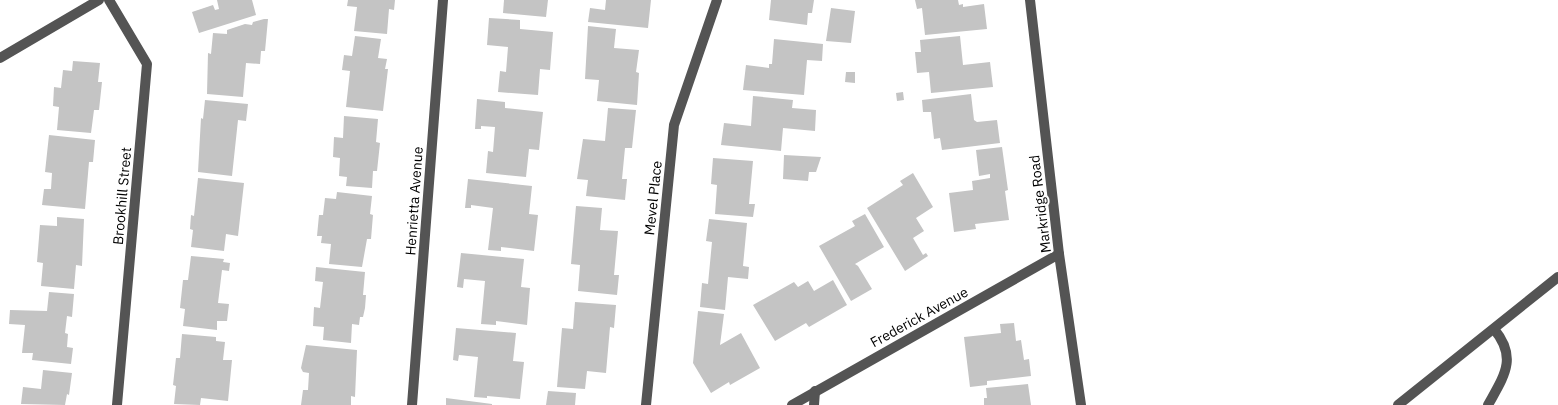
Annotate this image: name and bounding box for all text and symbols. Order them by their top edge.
street label: Brookhill Street [109,146,135,246]
street label: Henrietta Avenue [401,146,427,256]
street label: Markridge Road [1025,154,1055,254]
street label: Mevel Place [640,159,666,236]
street label: Frederick Avenue [867,283,971,351]

